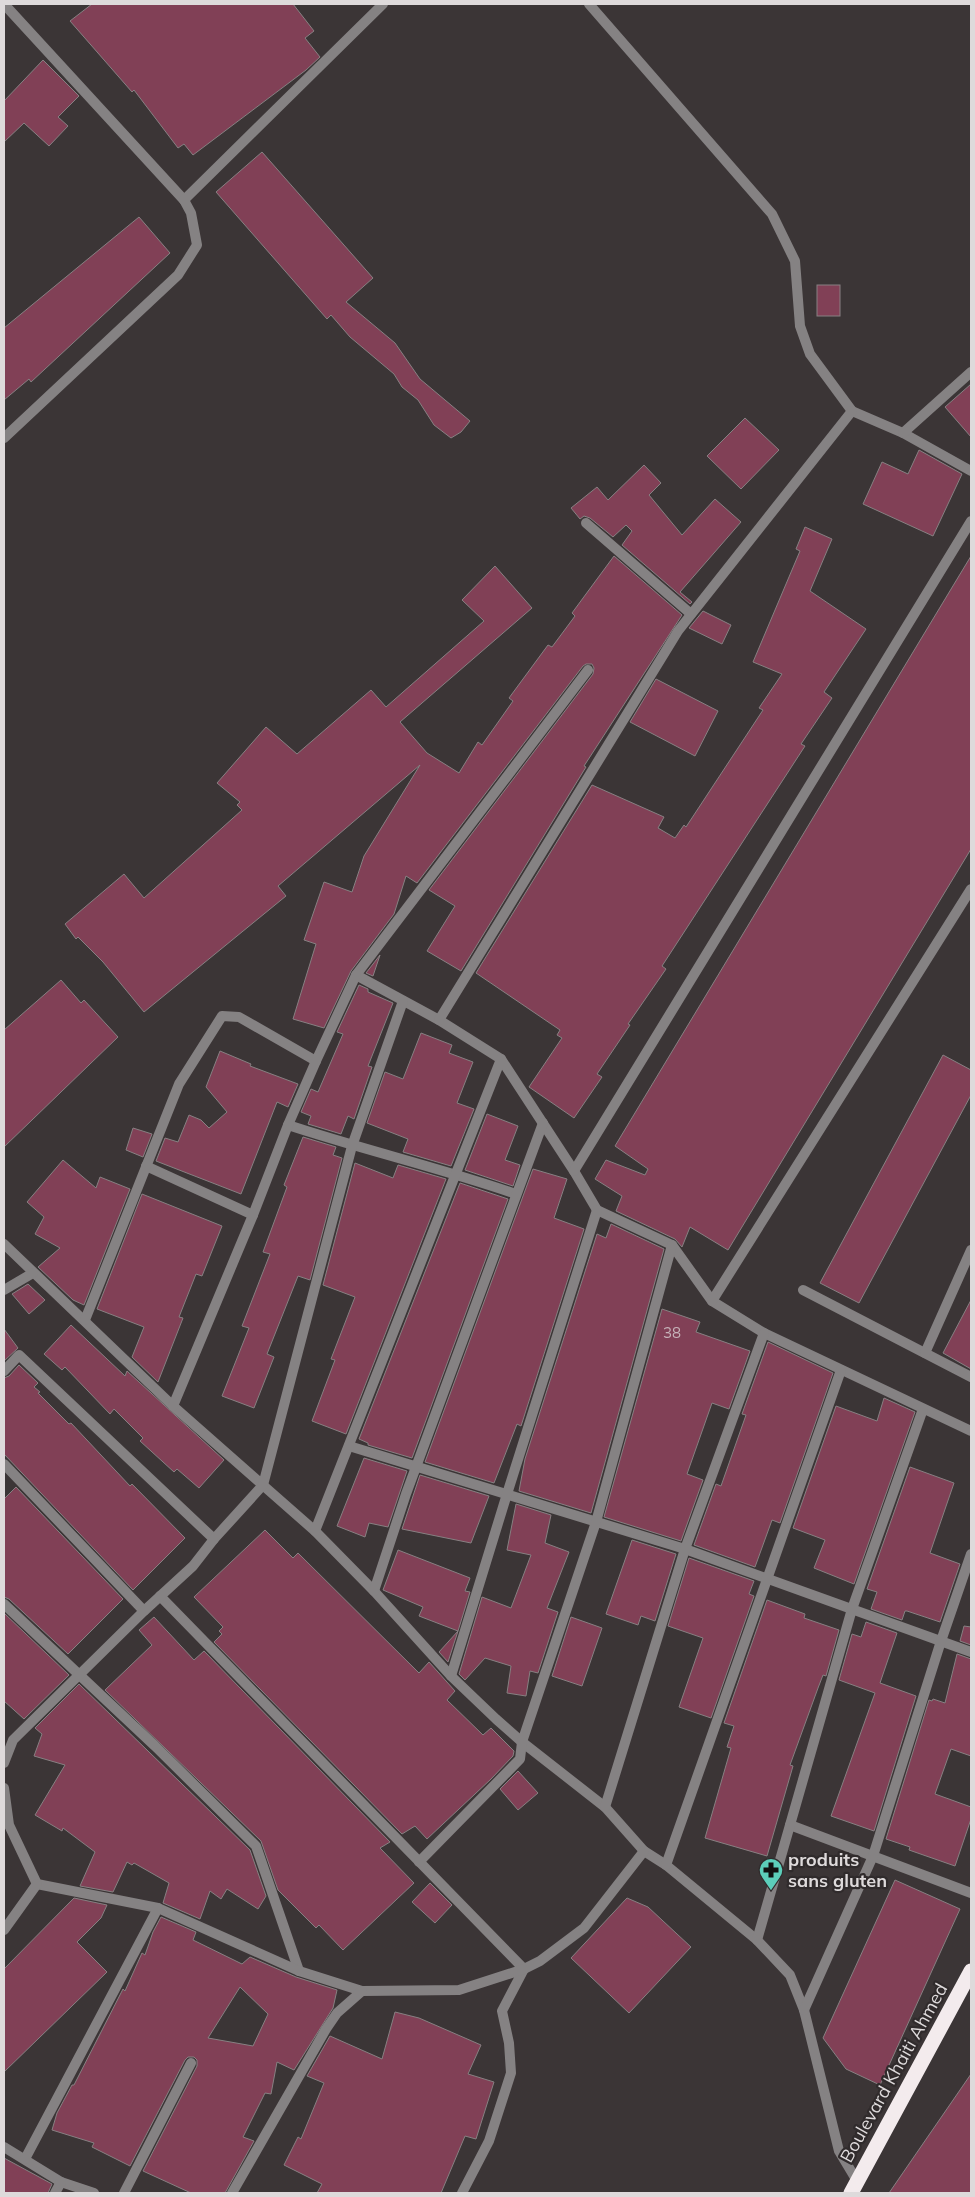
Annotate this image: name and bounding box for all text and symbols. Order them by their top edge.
house number: 38 [663,1323,681,1342]
place label: produits sans gluten [788,1848,887,1892]
pharmacy icon: produits sans gluten [758,1857,784,1891]
street label: Boulevard Khaiti Ahmed [835,1979,952,2166]

